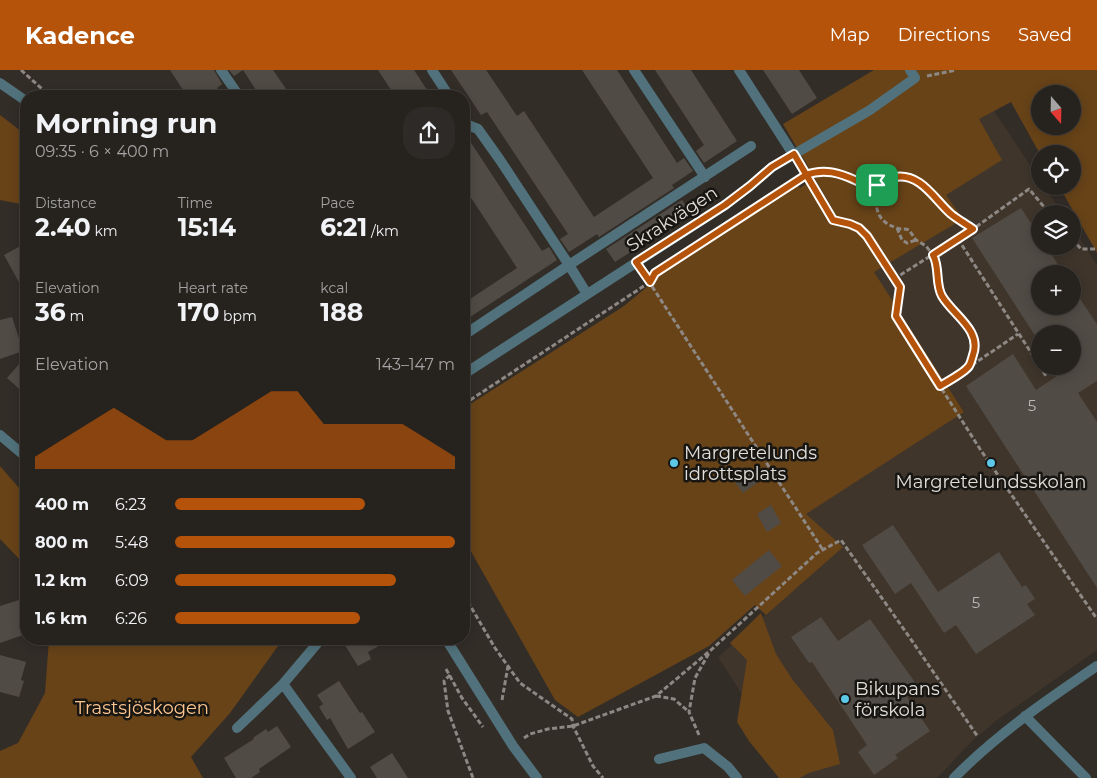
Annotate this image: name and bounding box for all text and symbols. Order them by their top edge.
text: Kadence [25,21,135,50]
text: Map [830,24,870,46]
text: Directions [898,24,990,46]
text: Saved [1018,24,1072,46]
north arrow [1031,85,1081,135]
map controls [1031,85,1081,375]
text: Morning run [35,106,217,140]
button: share [403,107,455,159]
text: 09:35 · 6 × 400 m [35,142,169,161]
button: locate [1031,145,1081,195]
pin [856,164,898,206]
icon: arrive [863,171,891,199]
street label: Skrakvägen [622,181,722,257]
text: Distance [35,194,97,212]
text: Time [178,194,213,212]
text: Pace [320,194,355,212]
button: layers [1031,205,1081,255]
text: 2.40 [35,212,91,242]
text: 15:14 [178,212,236,242]
text: 6:21 [320,212,367,242]
text: km [91,222,118,240]
text: /km [367,222,399,240]
button: + [1031,265,1081,315]
text: Elevation [35,279,100,297]
text: Heart rate [178,279,248,297]
text: kcal [320,279,348,297]
text: 36 [35,297,66,327]
text: 170 [178,297,219,327]
text: 188 [320,297,363,327]
text: m [66,307,84,325]
text: bpm [219,307,257,325]
button: − [1031,325,1081,375]
text: Elevation [35,355,109,374]
text: 143–147 m [376,355,455,374]
house number: 5 [1028,396,1036,415]
place label: Margretelunds idrottsplats [684,442,817,485]
marker: Margretelunds idrottsplats [668,457,680,469]
marker: Margretelundsskolan [985,457,997,469]
place label: Margretelundsskolan [895,471,1087,493]
text: 400 m [35,495,89,514]
text: 6:23 [115,495,146,514]
text: 800 m [35,533,89,552]
text: 5:48 [115,533,148,552]
text: 1.2 km [35,571,87,590]
text: 6:09 [115,571,148,590]
house number: 5 [972,593,980,612]
text: 1.6 km [35,609,87,628]
text: 6:26 [115,609,147,628]
place label: Bikupans förskola [855,678,940,721]
marker: Bikupans förskola [839,693,851,705]
park label: Trastsjöskogen [75,697,209,719]

